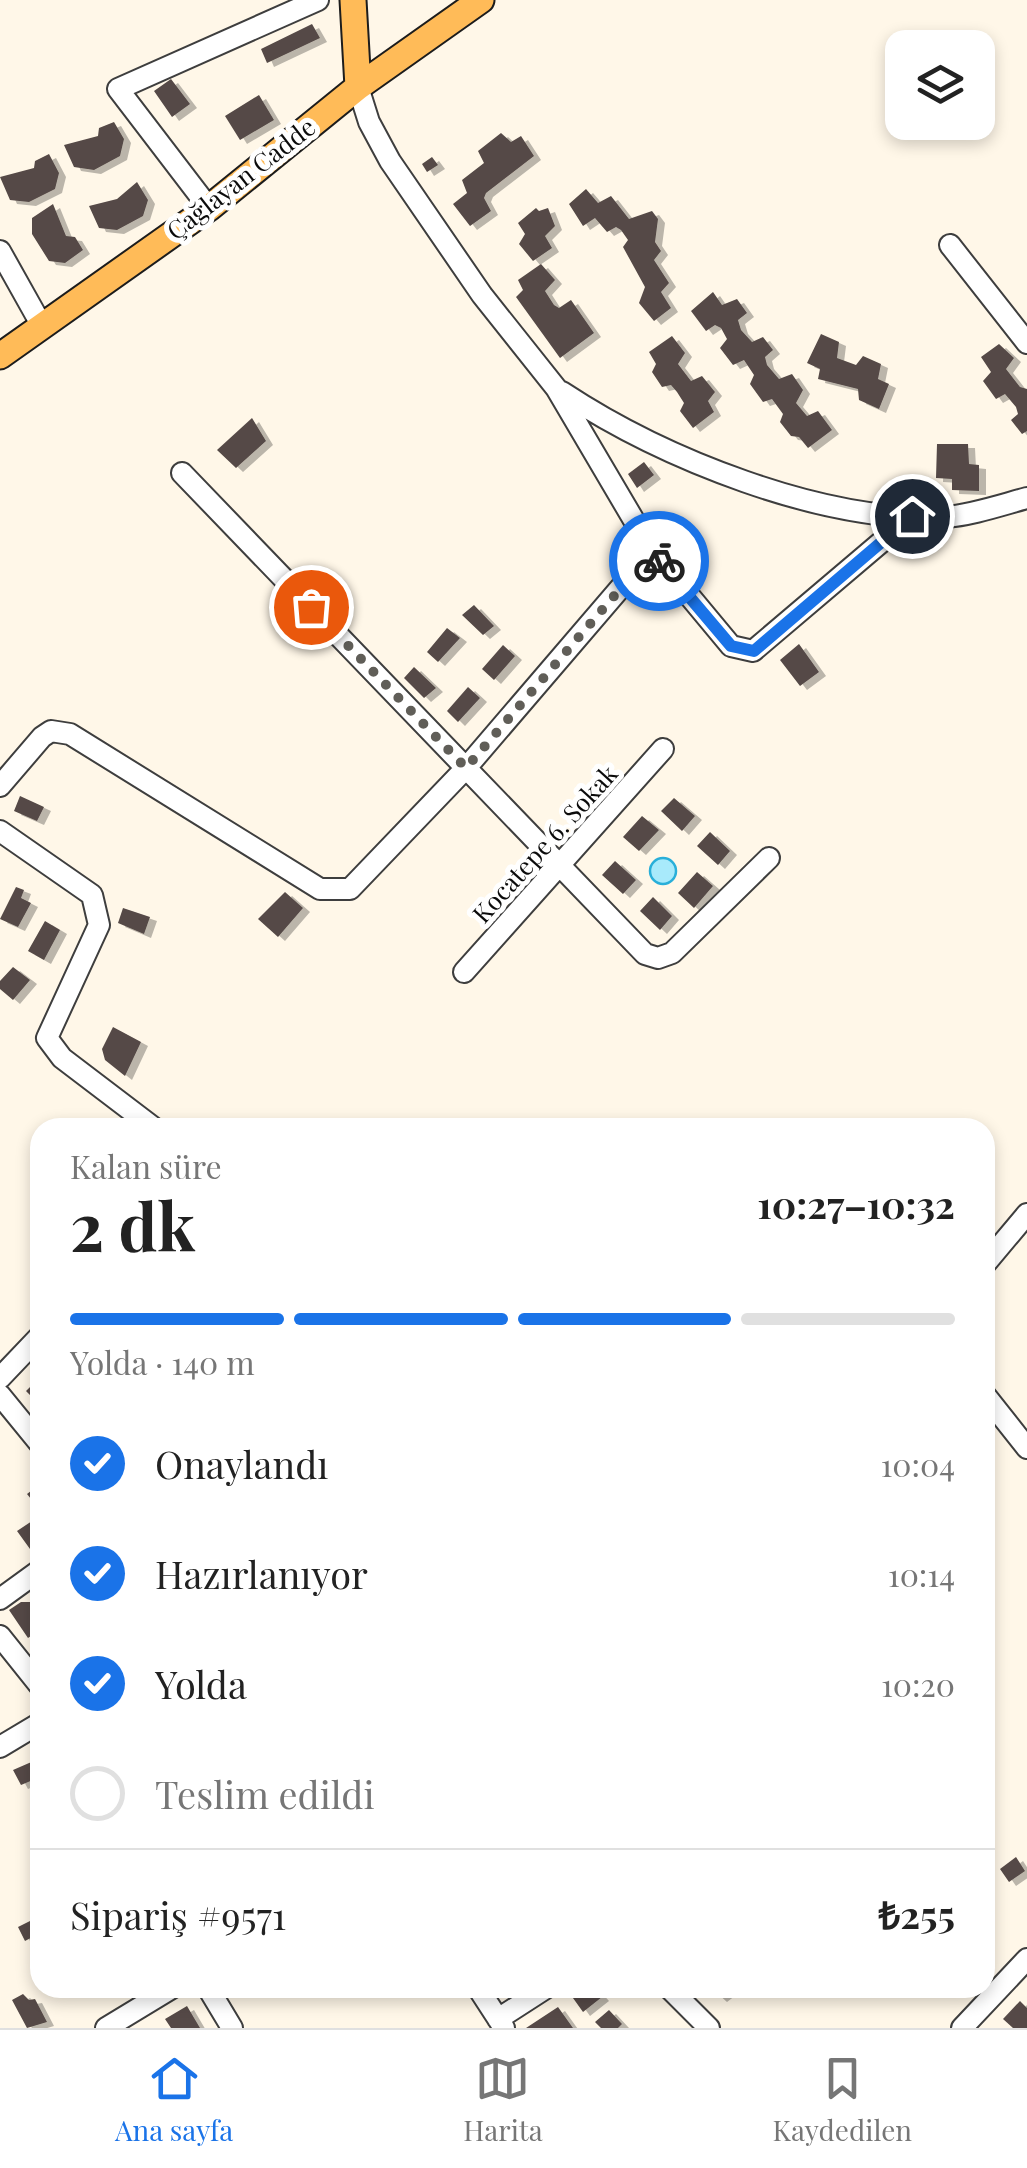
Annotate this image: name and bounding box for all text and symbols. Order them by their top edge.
map controls [885,30,995,140]
button: layers [885,30,995,140]
street label: Çağlayan Cadde [159,109,321,246]
pin [870,474,955,559]
icon: home [885,489,940,544]
courier [609,511,709,611]
icon: bike [632,534,687,589]
pin [269,565,354,650]
icon: bag [284,580,339,635]
street label: Kocatepe 6. Sokak [464,757,624,929]
text: Kalan süre [70,1144,222,1187]
text: 10:27–10:32 [757,1178,955,1229]
text: 2 dk [70,1181,195,1267]
text: Yolda · 140 m [70,1340,255,1383]
icon: check [70,1436,125,1491]
text: Onaylandı [155,1438,328,1489]
text: 10:04 [880,1442,955,1485]
icon: check [70,1546,125,1601]
text: Hazırlanıyor [155,1548,368,1599]
text: 10:14 [888,1552,955,1595]
icon: check [70,1656,125,1711]
text: Yolda [155,1658,247,1709]
text: 10:20 [881,1662,955,1705]
text: Teslim edildi [155,1768,375,1819]
text: ₺255 [879,1888,955,1939]
text: Sipariş #9571 [70,1889,286,1940]
tab: Ana sayfa [115,2051,233,2148]
tab: Harita [463,2051,543,2148]
tab: Kaydedilen [773,2051,912,2148]

